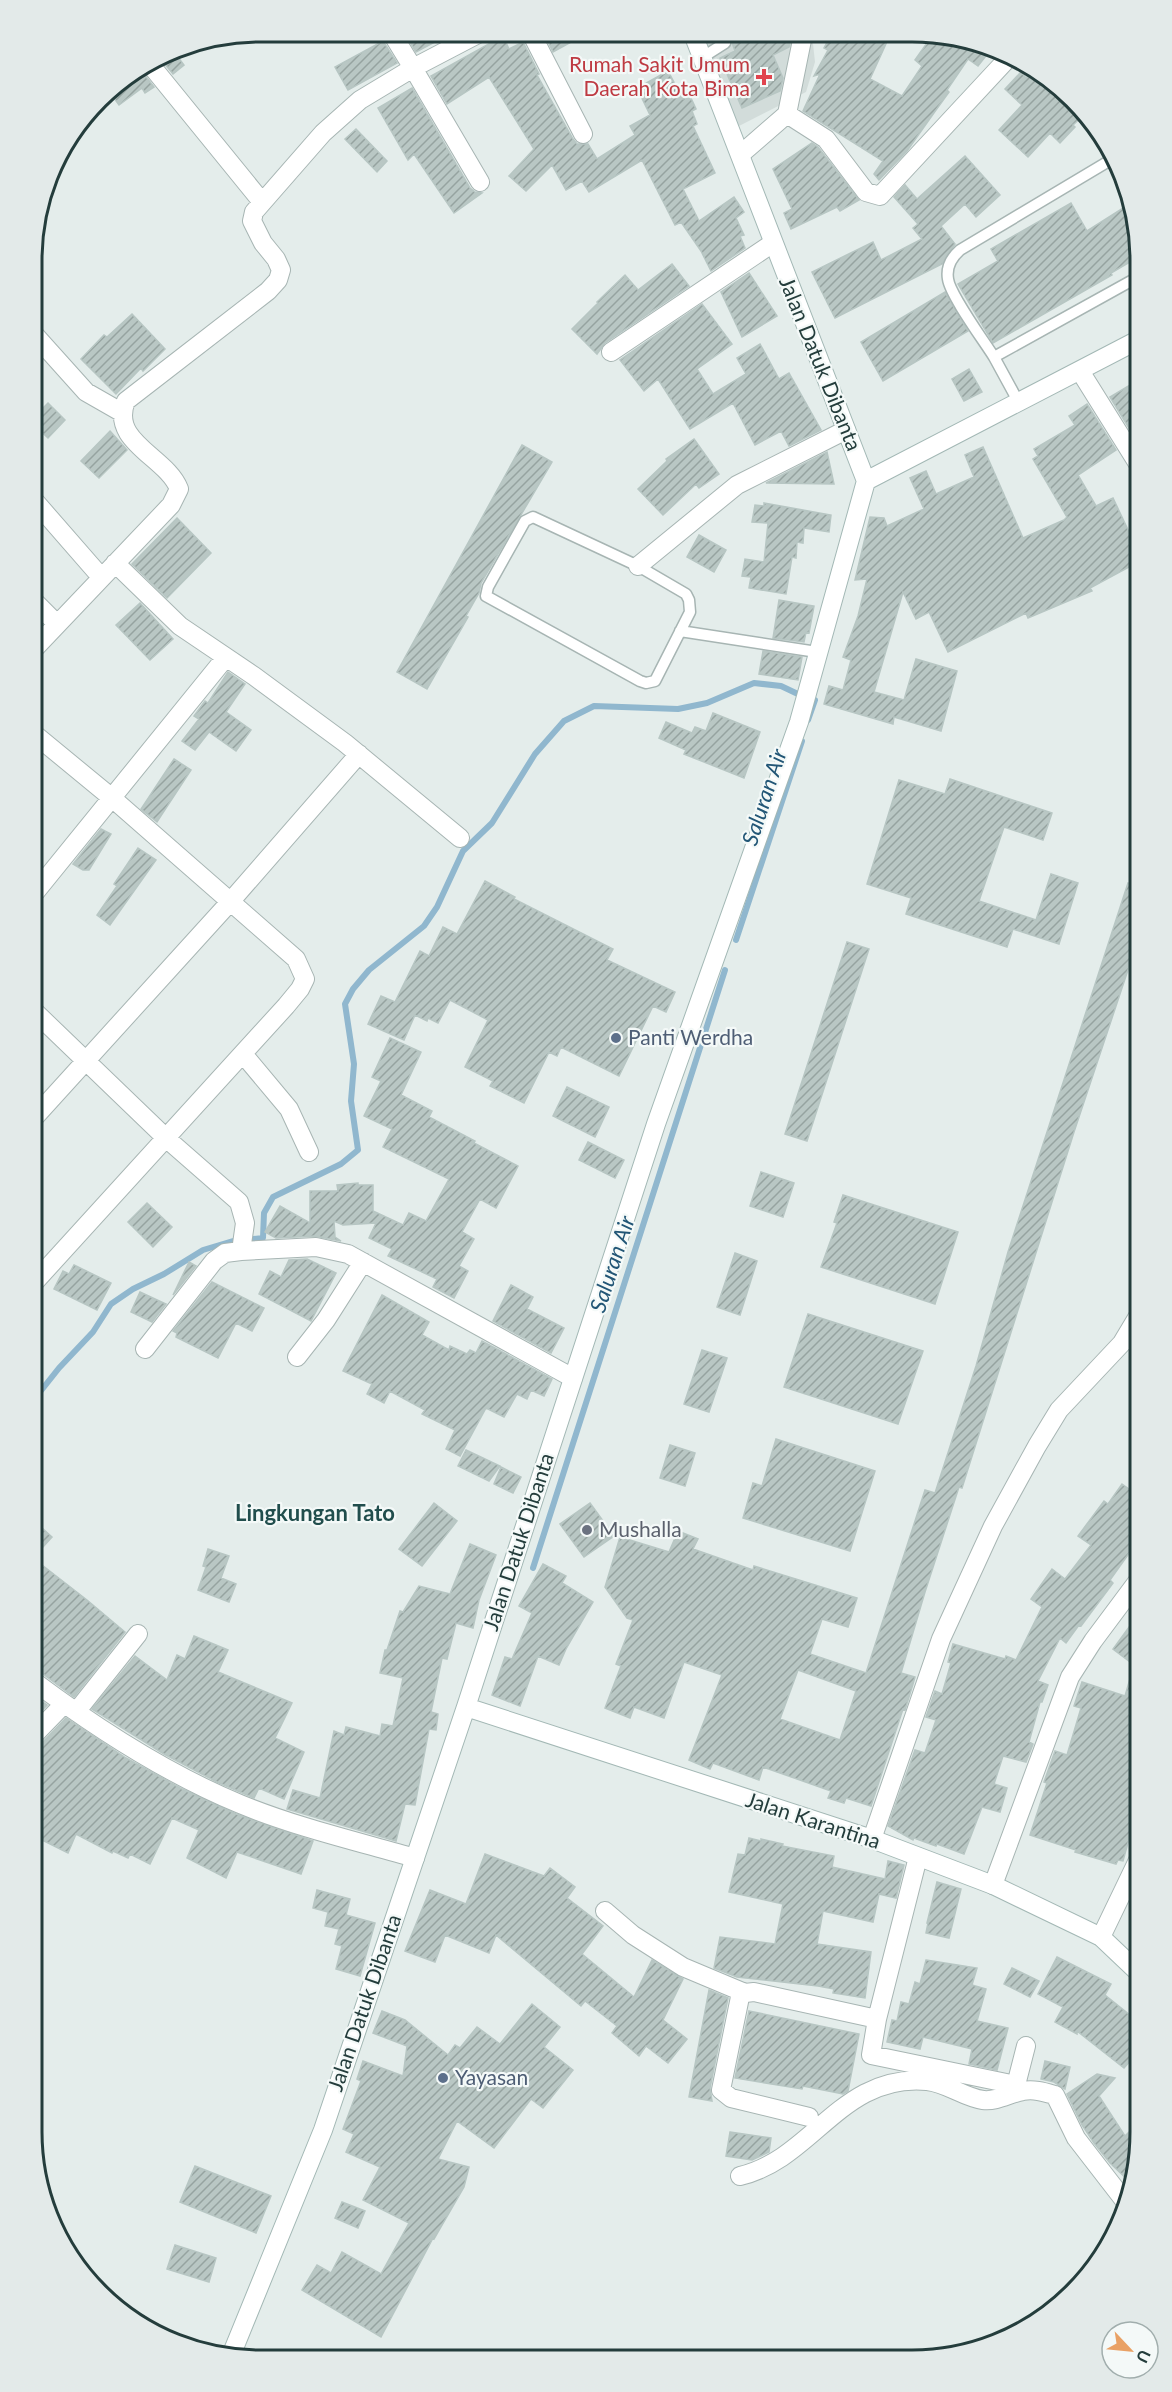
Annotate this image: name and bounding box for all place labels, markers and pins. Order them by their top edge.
place label: Rumah Sakit Umum Daerah Kota Bima [569,51,750,100]
marker: Rumah Sakit Umum Daerah Kota Bima [755,68,773,86]
place label: Panti Werdha [628,1024,753,1049]
marker: Panti Werdha [609,1031,623,1045]
place label: Mushalla [599,1516,682,1541]
marker: Mushalla [580,1523,594,1537]
place label: Yayasan [455,2064,528,2089]
marker: Yayasan [436,2071,450,2085]

